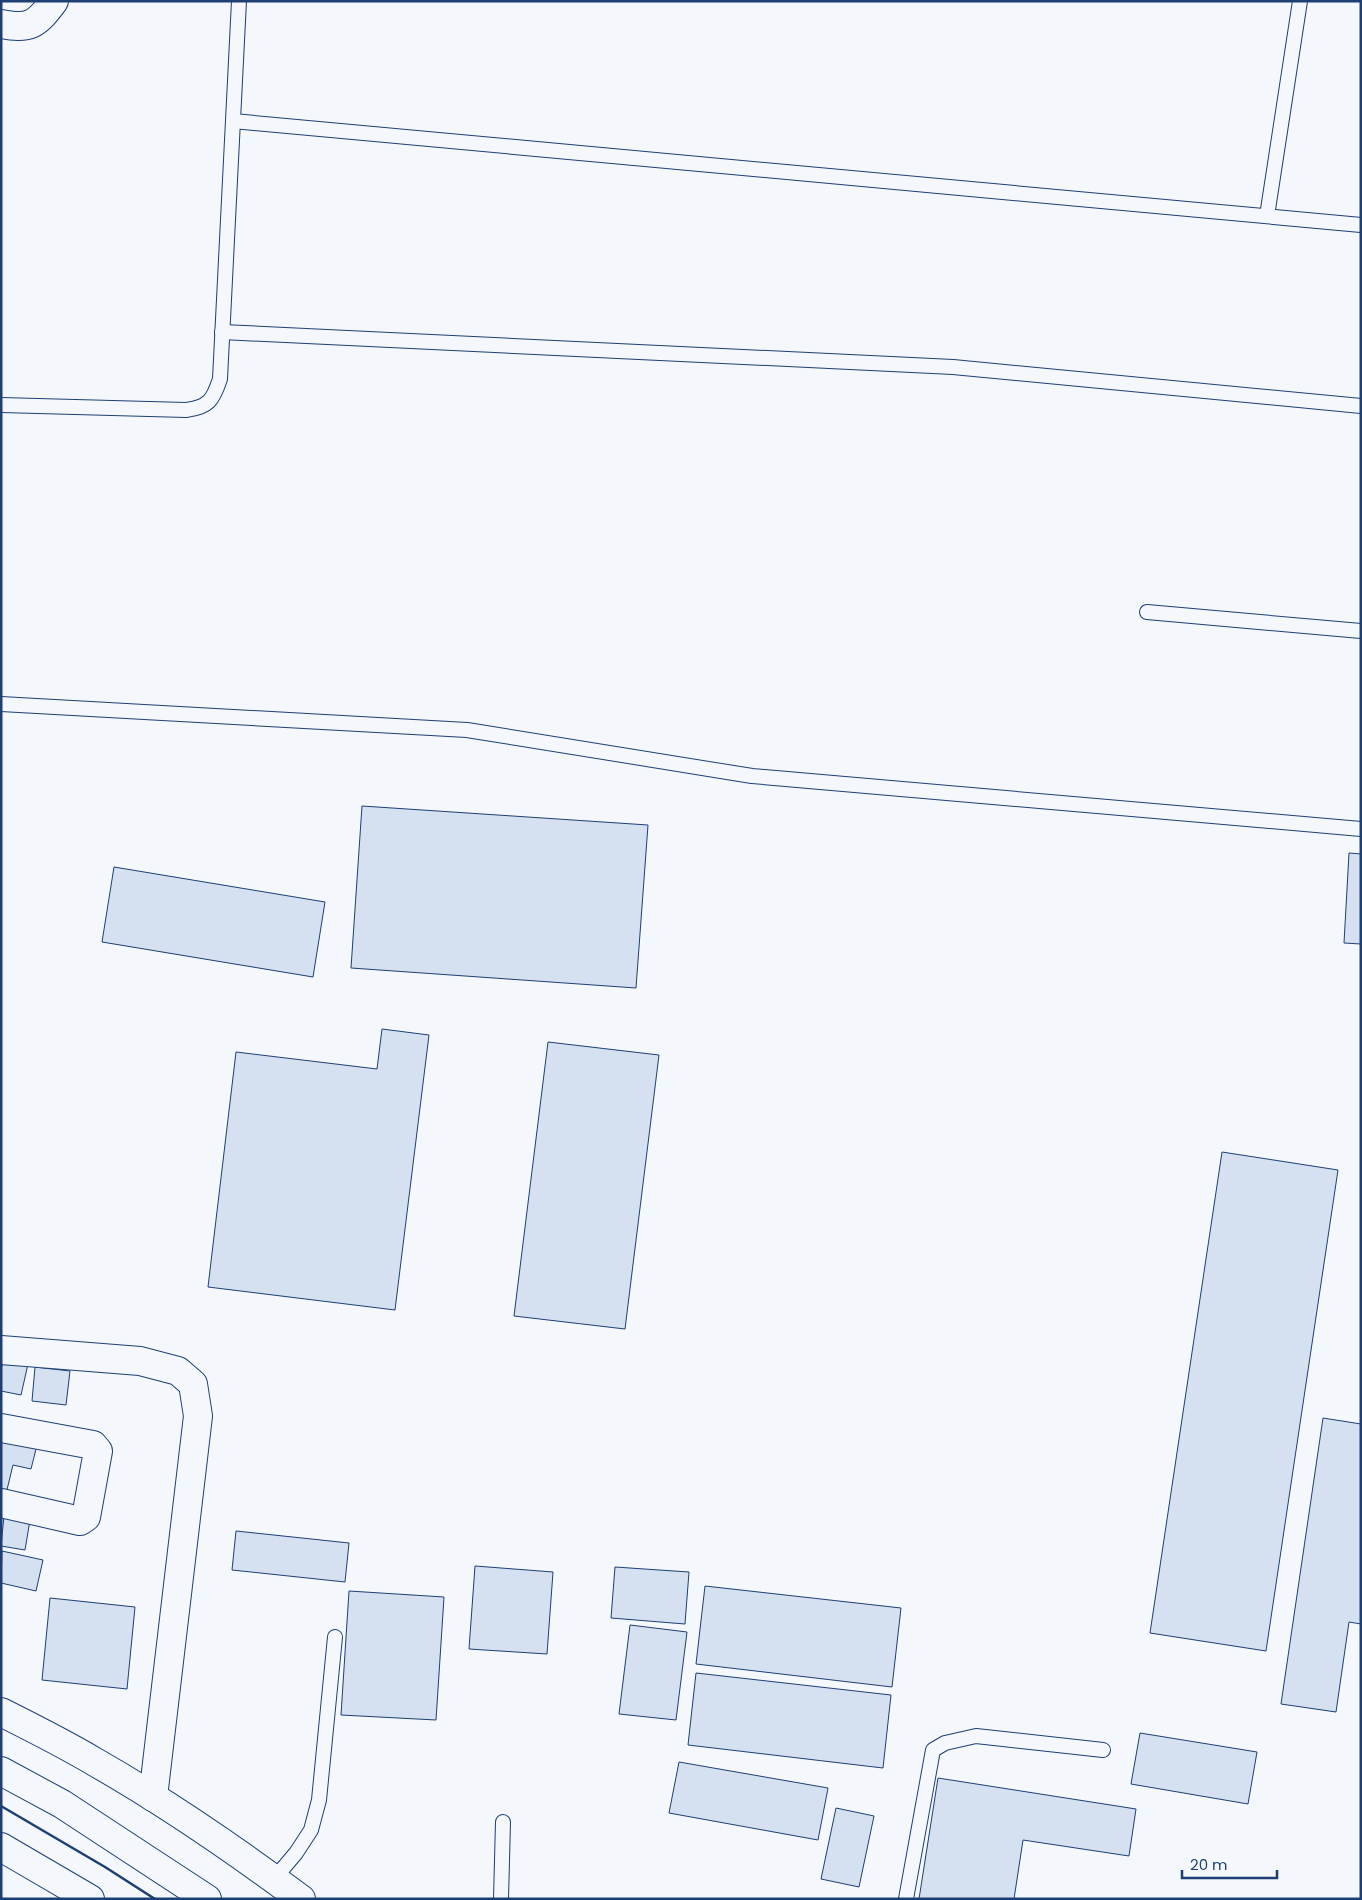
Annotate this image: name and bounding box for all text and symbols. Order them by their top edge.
scale bar [1182,1848,1277,1880]
text: 20 m [1190,1854,1228,1875]

